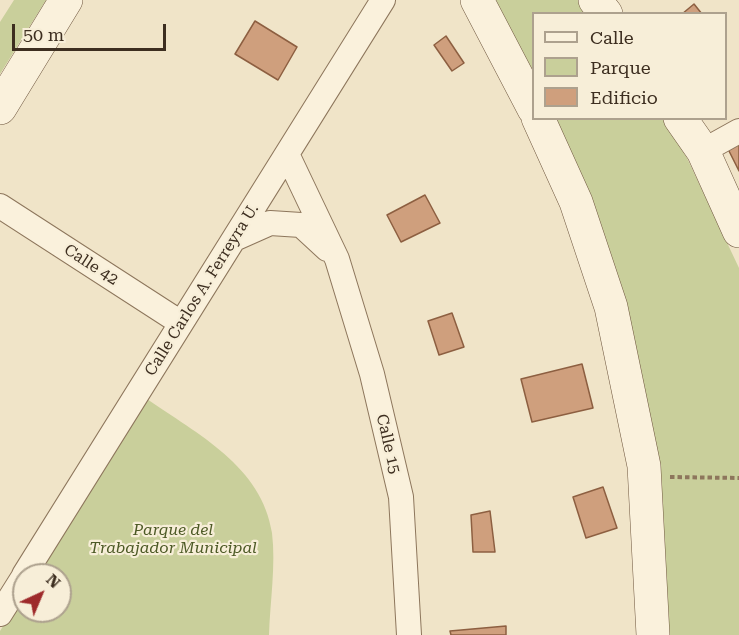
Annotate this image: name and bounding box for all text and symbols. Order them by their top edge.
scale bar [15,12,170,50]
legend [532,12,727,120]
text: 50 m [23,24,64,45]
text: Calle [590,27,634,48]
text: Parque [590,57,651,78]
text: Edificio [590,87,658,108]
street label: Calle Carlos A. Ferreyra U. [141,200,263,380]
street label: Calle 42 [60,240,122,290]
street label: Calle 15 [372,412,404,476]
park label: Parque del Trabajador Municipal [89,520,257,558]
north arrow [12,563,72,623]
text: N [42,570,64,592]

